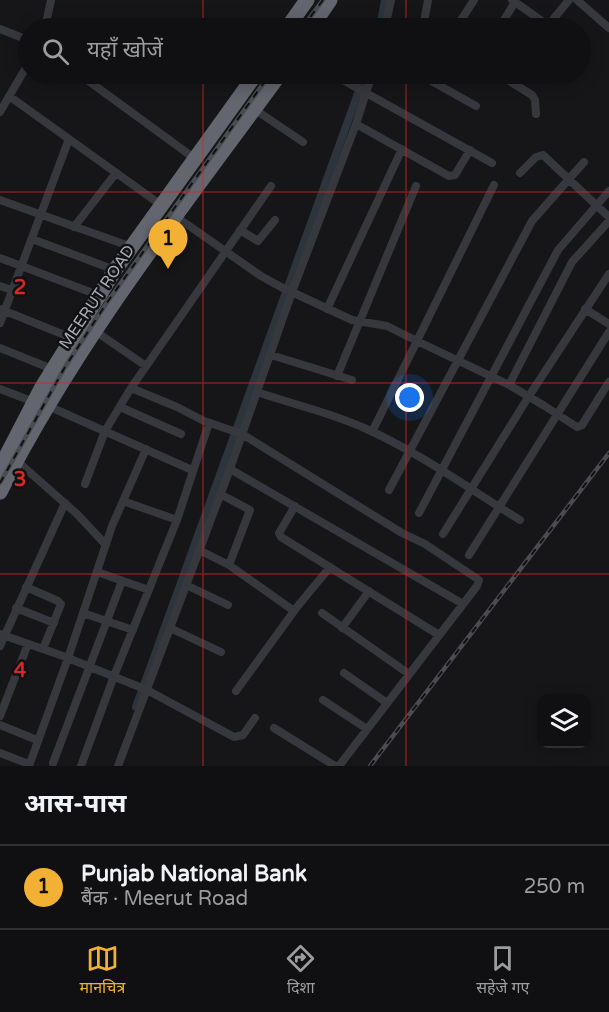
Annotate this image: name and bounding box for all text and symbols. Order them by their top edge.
search box [18,18,591,84]
icon: search [39,35,72,68]
text: यहाँ खोजें [87,37,163,63]
pin: 1 [148,220,188,269]
street label: MEERUT ROAD [55,241,139,353]
text: 2 [14,276,26,300]
your location [395,383,424,412]
text: 3 [14,468,26,492]
text: 4 [14,659,27,683]
map controls [537,694,591,748]
button: layers [537,694,591,748]
text: आस-पास [24,788,126,819]
text: Punjab National Bank [81,861,307,887]
text: 1 [37,875,50,899]
text: 250 m [524,875,585,899]
text: बैंक · Meerut Road [81,887,248,911]
tab: मानचित्र [80,942,125,1000]
tab: दिशा [284,942,317,1000]
tab: सहेजे गए [476,942,529,1000]

